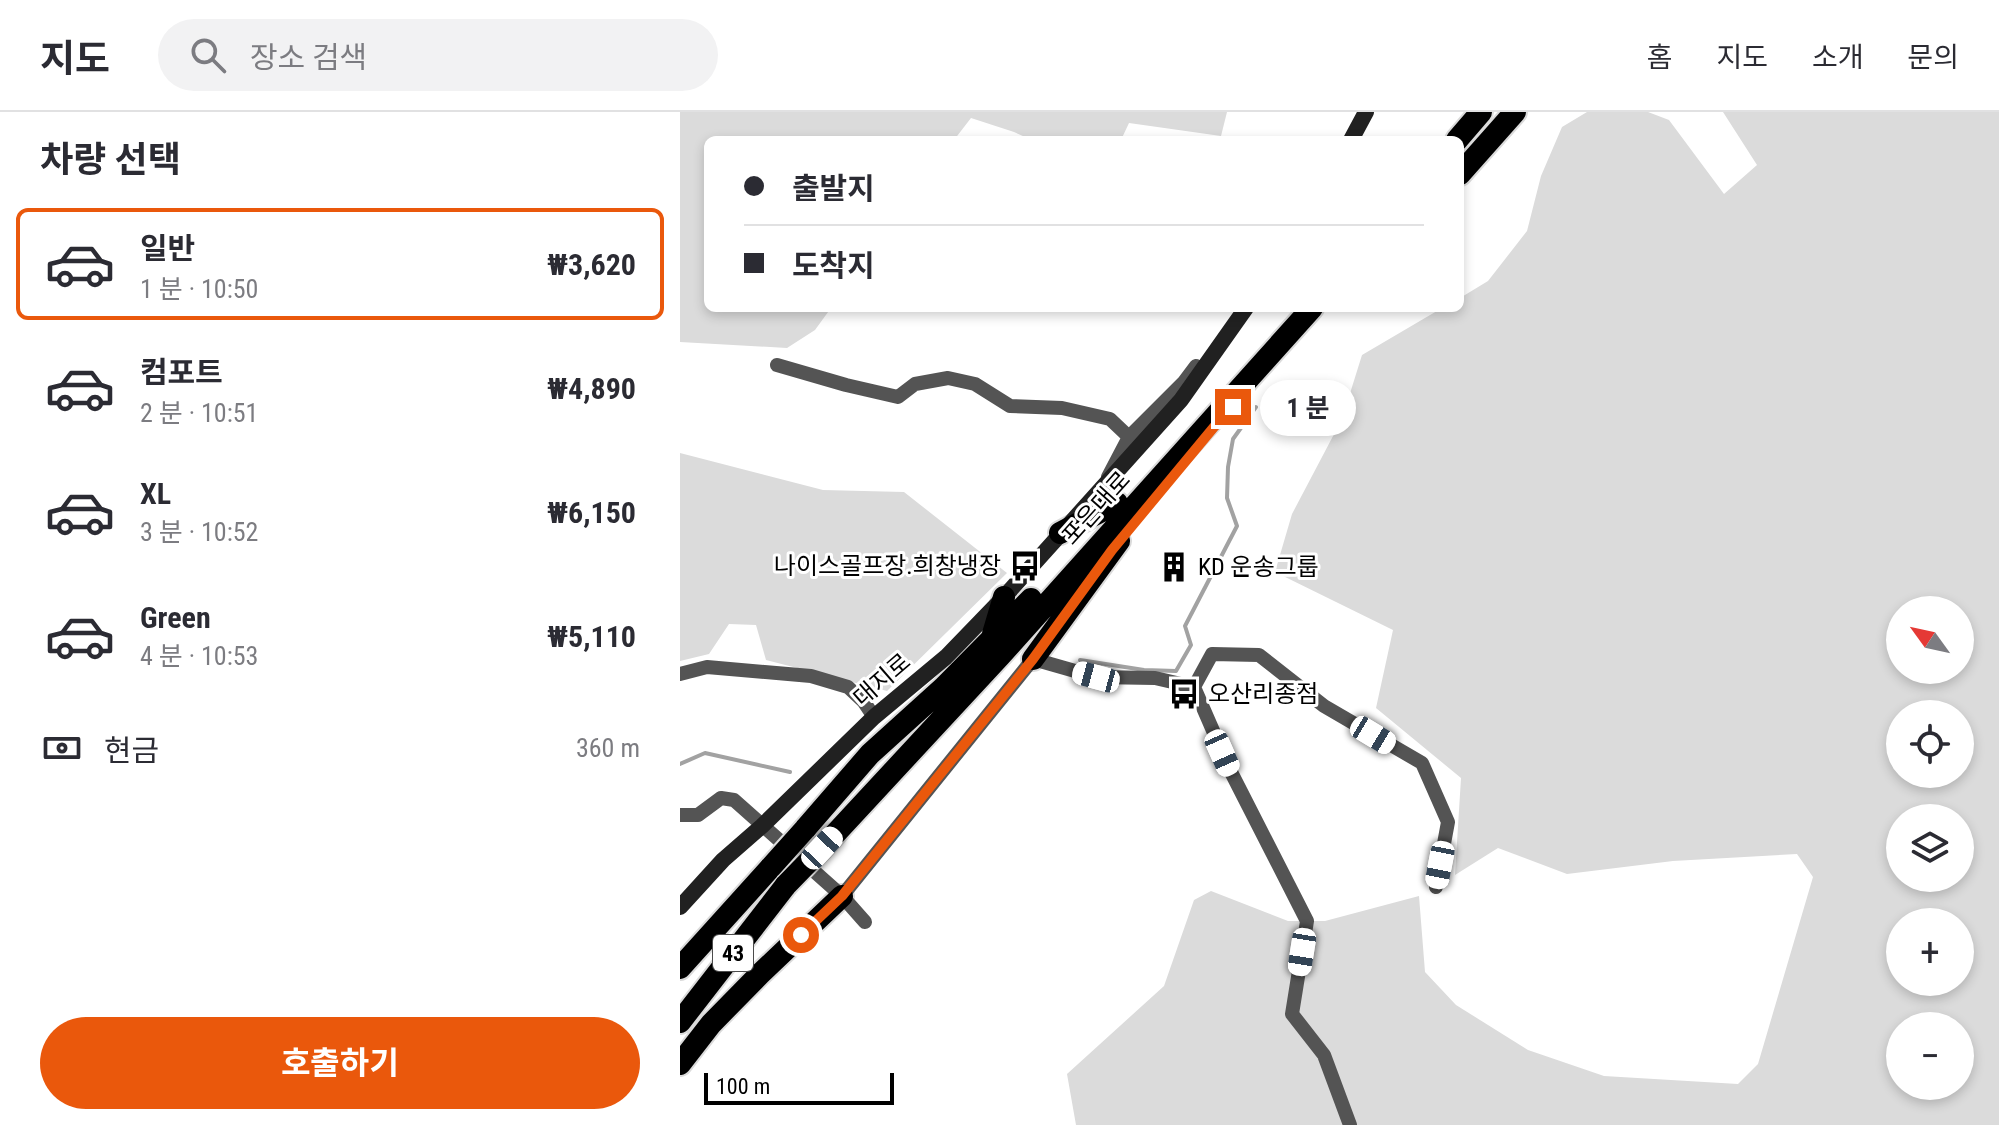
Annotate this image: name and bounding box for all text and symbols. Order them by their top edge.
search box [158,19,718,91]
icon: search [186,33,230,77]
text: 지도 [40,37,110,81]
text: 장소 검색 [250,40,367,75]
text: 홈 [1647,41,1672,74]
text: 지도 [1716,41,1768,74]
text: 소개 [1812,41,1863,74]
text: 문의 [1907,41,1959,74]
text: 차량 선택 [40,139,181,181]
text: 출발지 [792,171,875,206]
icon: car [44,228,116,300]
text: 일반 [140,231,195,266]
text: ₩3,620 [547,247,636,282]
text: 도착지 [792,248,875,283]
text: 1 분 · 10:50 [140,274,258,304]
icon: car [44,352,116,424]
text: 컴포트 [140,355,223,390]
text: ₩4,890 [547,371,636,406]
callout: 1 분 [1261,379,1357,435]
route end [1215,389,1251,425]
text: 1 분 [1286,393,1330,423]
text: 2 분 · 10:51 [140,398,258,428]
street label: 포은대로 [1056,466,1136,550]
icon: car [44,476,116,548]
text: XL [140,476,171,511]
text: ₩6,150 [547,495,636,530]
text: 3 분 · 10:52 [140,517,258,547]
bus stop icon: 나이스골프장.희창냉장 [1008,549,1042,583]
building icon: KD 운송그룹 [1157,550,1191,584]
place label: 나이스골프장.희창냉장 [774,552,1001,580]
place label: KD 운송그룹 [1198,553,1319,581]
north arrow [1886,596,1974,684]
map controls [1886,596,1974,1100]
icon: car [44,600,116,672]
text: Green [140,600,211,635]
text: ₩5,110 [547,619,636,654]
text: 4 분 · 10:53 [140,641,258,671]
street label: 대지로 [848,648,916,712]
car [1070,659,1122,695]
bus stop icon: 오산리종점 [1167,677,1201,711]
place label: 오산리종점 [1208,680,1318,708]
button: locate [1886,700,1974,788]
car [1346,712,1400,758]
icon: cash [40,726,84,770]
car [1201,726,1243,780]
text: 현금 [104,733,159,768]
text: 360 m [576,733,640,763]
button: layers [1886,804,1974,892]
car [797,822,847,874]
car [1424,839,1456,891]
button: + [1886,908,1974,996]
route start [783,917,819,953]
car [1286,926,1318,978]
road number: 43 [713,935,753,971]
button: − [1886,1012,1974,1100]
button: 호출하기 [40,1017,640,1109]
scale bar [704,1069,894,1105]
text: 100 m [716,1074,770,1099]

